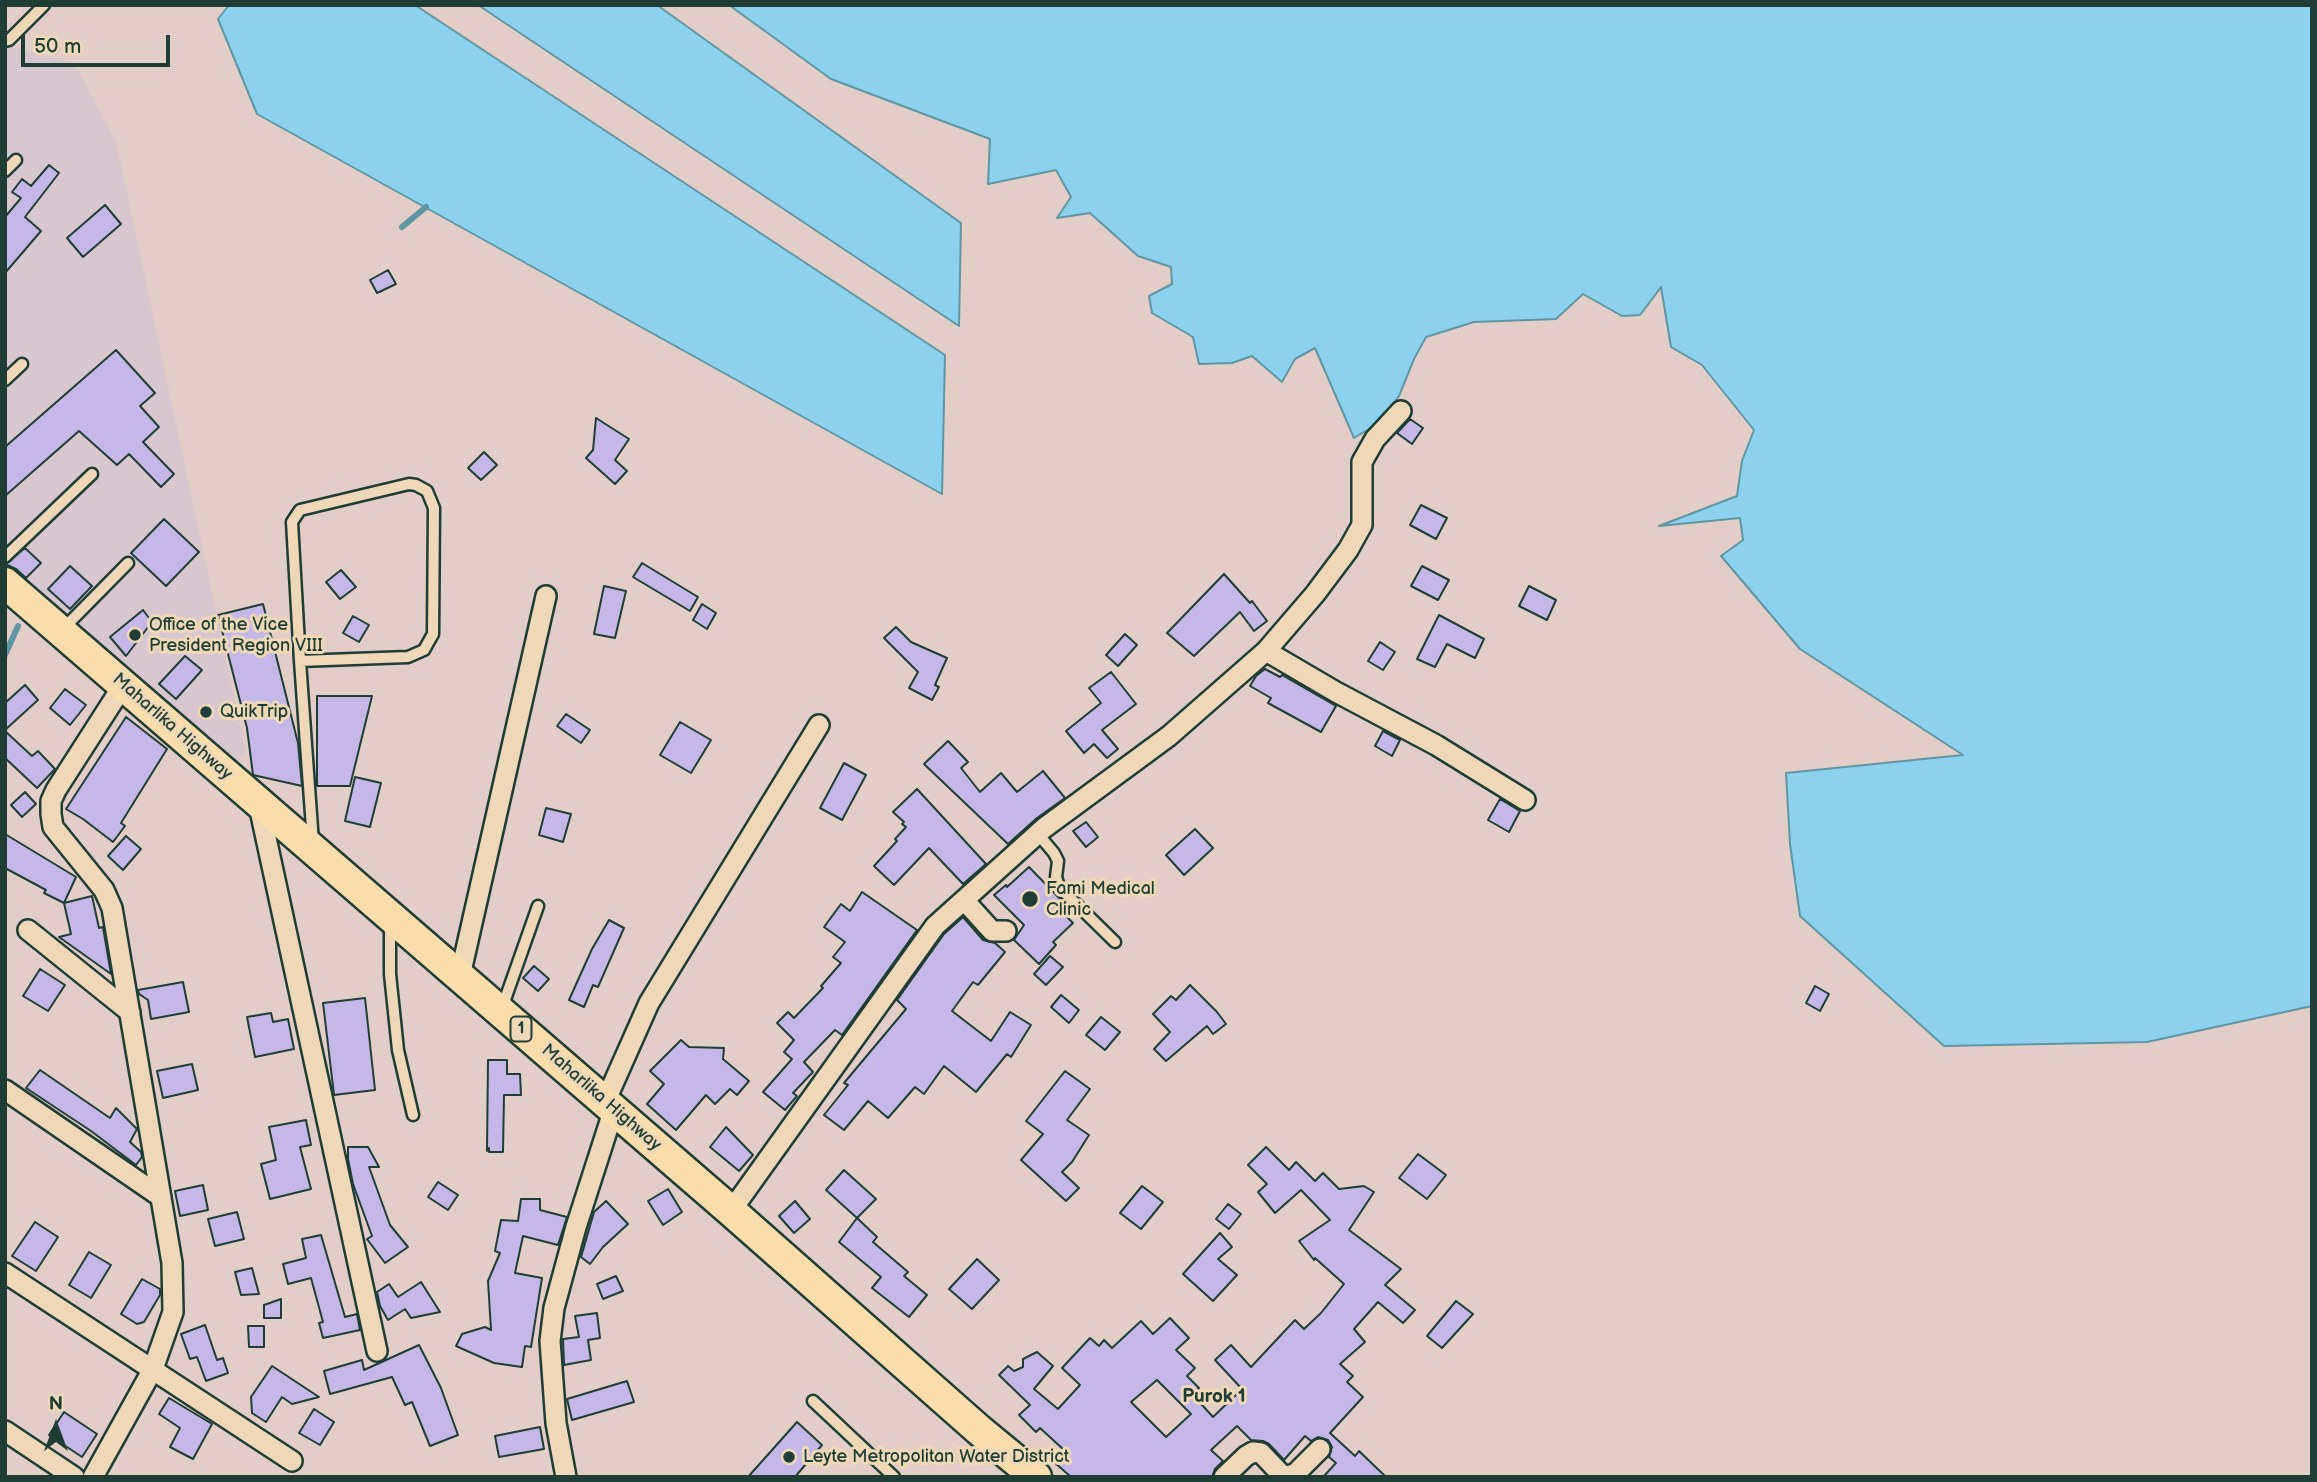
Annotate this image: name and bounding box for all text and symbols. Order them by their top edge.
scale bar [24,21,173,65]
text: 50 m [34,34,81,59]
place label: Office of the Vice President Region VIII [149,614,323,656]
marker: Office of the Vice President Region VIII [127,627,143,643]
street label: Maharlika Highway [108,669,236,785]
place label: QuikTrip [220,701,288,723]
marker: QuikTrip [198,704,214,720]
place label: Fami Medical Clinic [1046,878,1155,920]
marker: Fami Medical Clinic [1020,889,1040,909]
road number: 1 [510,1016,532,1042]
street label: Maharlika Highway [537,1040,665,1156]
district label: Purok 1 [1182,1386,1246,1408]
north arrow [21,1391,91,1461]
text: N [49,1393,63,1416]
place label: Leyte Metropolitan Water District [803,1446,1069,1468]
marker: Leyte Metropolitan Water District [781,1449,797,1465]

